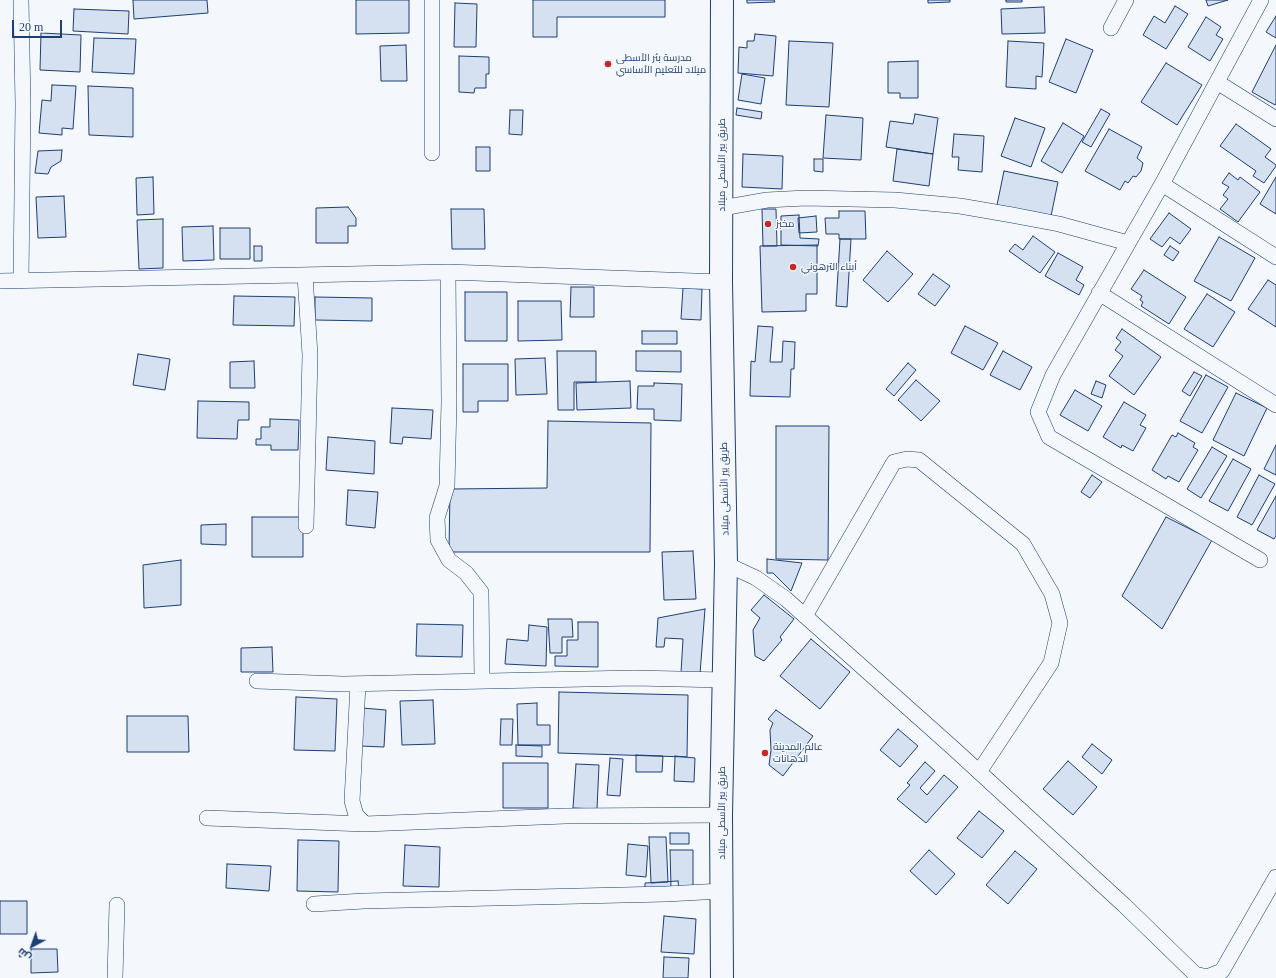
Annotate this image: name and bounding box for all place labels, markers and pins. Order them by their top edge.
place label: مدرسة بئر الأسطى ميلاد للتعليم الأساسي [616,52,706,76]
marker: مدرسة بئر الأسطى ميلاد للتعليم الأساسي [603,59,613,69]
place label: مخبز [776,218,794,230]
marker: مخبز [763,219,773,229]
place label: أبناء الترهوني [801,261,857,273]
marker: أبناء الترهوني [788,262,798,272]
place label: عالم المدينة الدهانات [773,741,823,764]
marker: عالم المدينة الدهانات [760,748,770,758]

